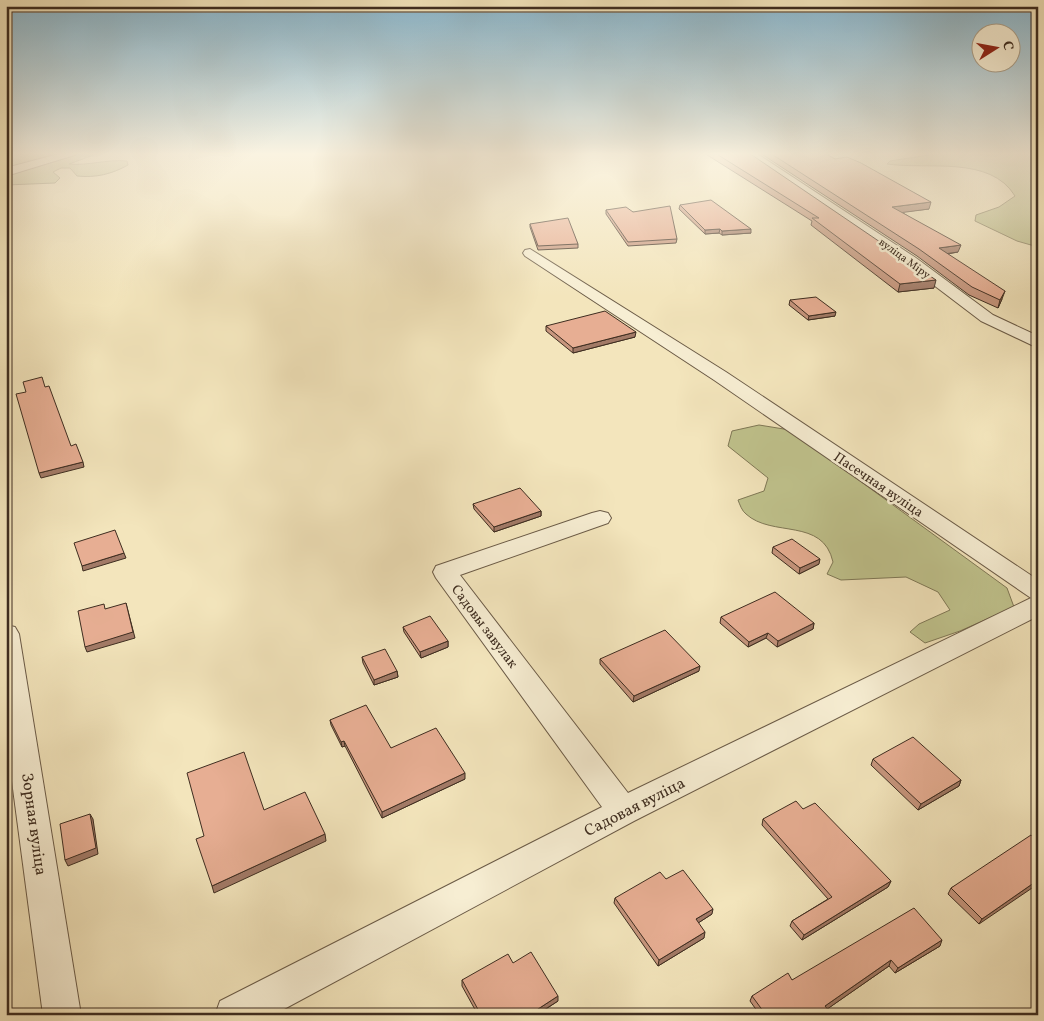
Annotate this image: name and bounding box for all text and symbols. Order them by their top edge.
north arrow [972,22,1022,72]
text: С [997,40,1017,52]
street label: вуліца Міру [875,235,933,283]
street label: Пасечная вуліца [829,448,927,522]
street label: Садовы завулак [446,581,522,673]
street label: Зорная вуліца [15,772,51,877]
street label: Садовая вуліца [581,773,689,843]

